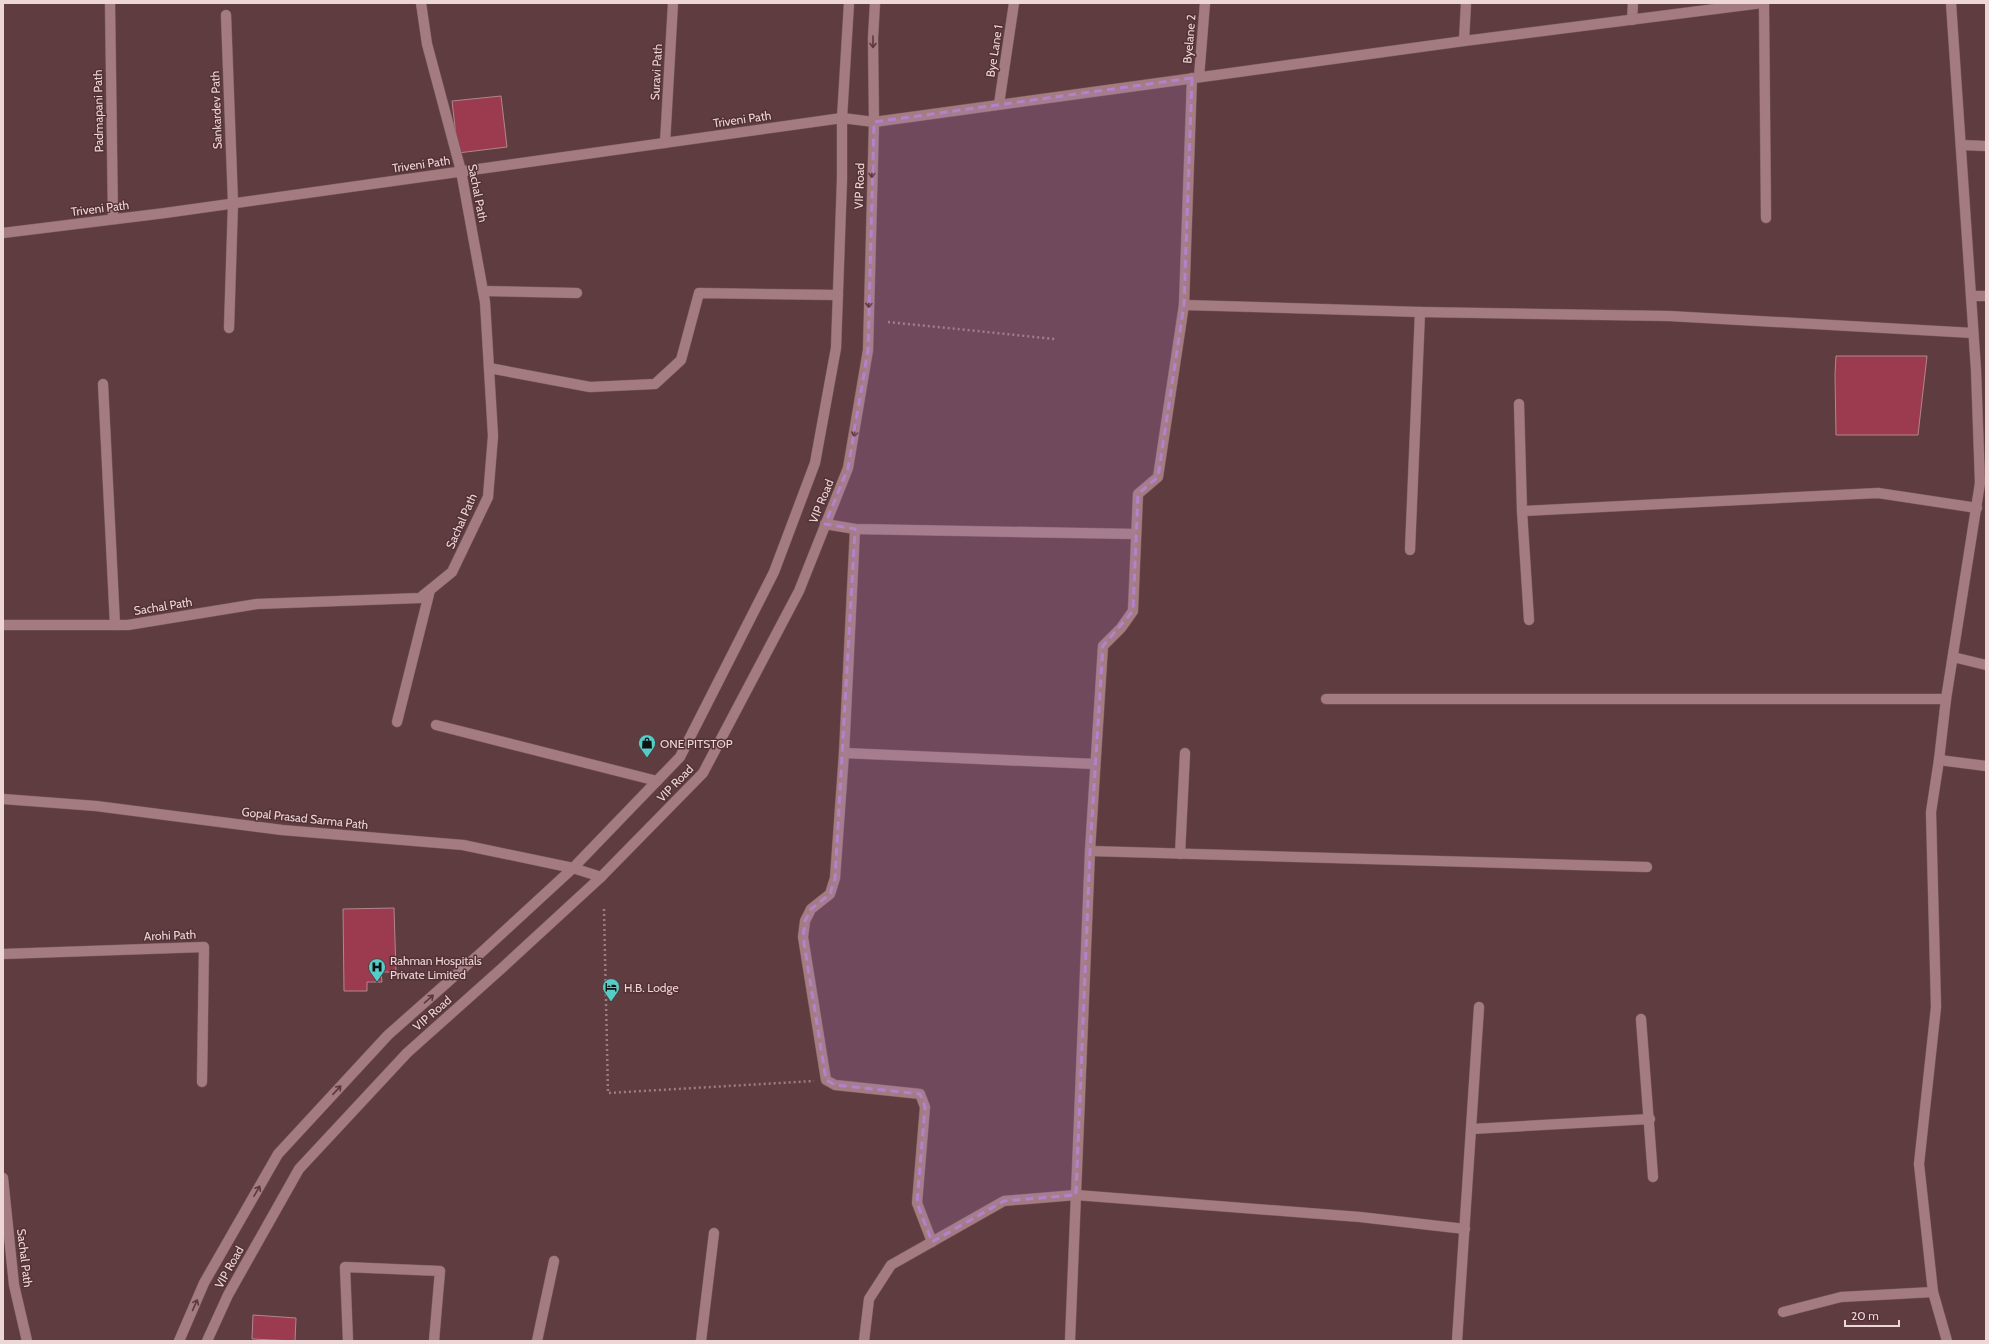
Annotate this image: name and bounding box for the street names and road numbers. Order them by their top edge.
street label: Byelane 2 [1179,14,1199,64]
street label: Bye Lane 1 [982,24,1006,78]
street label: Suravi Path [647,43,665,101]
street label: Padmapani Path [90,70,106,152]
street label: Sankardev Path [207,71,225,149]
street label: Triveni Path [712,108,772,130]
street label: Triveni Path [391,153,451,175]
street label: Sachal Path [465,163,491,223]
street label: VIP Road [851,163,867,209]
street label: Triveni Path [70,197,130,219]
street label: VIP Road [805,477,837,525]
street label: Sachal Path [442,491,480,551]
street label: Sachal Path [133,594,193,618]
street label: VIP Road [654,761,696,805]
street label: Gopal Prasad Sarma Path [241,804,369,832]
street label: Arohi Path [144,927,196,943]
street label: VIP Road [410,992,454,1034]
street label: Sachal Path [14,1228,36,1288]
street label: VIP Road [211,1243,247,1291]

